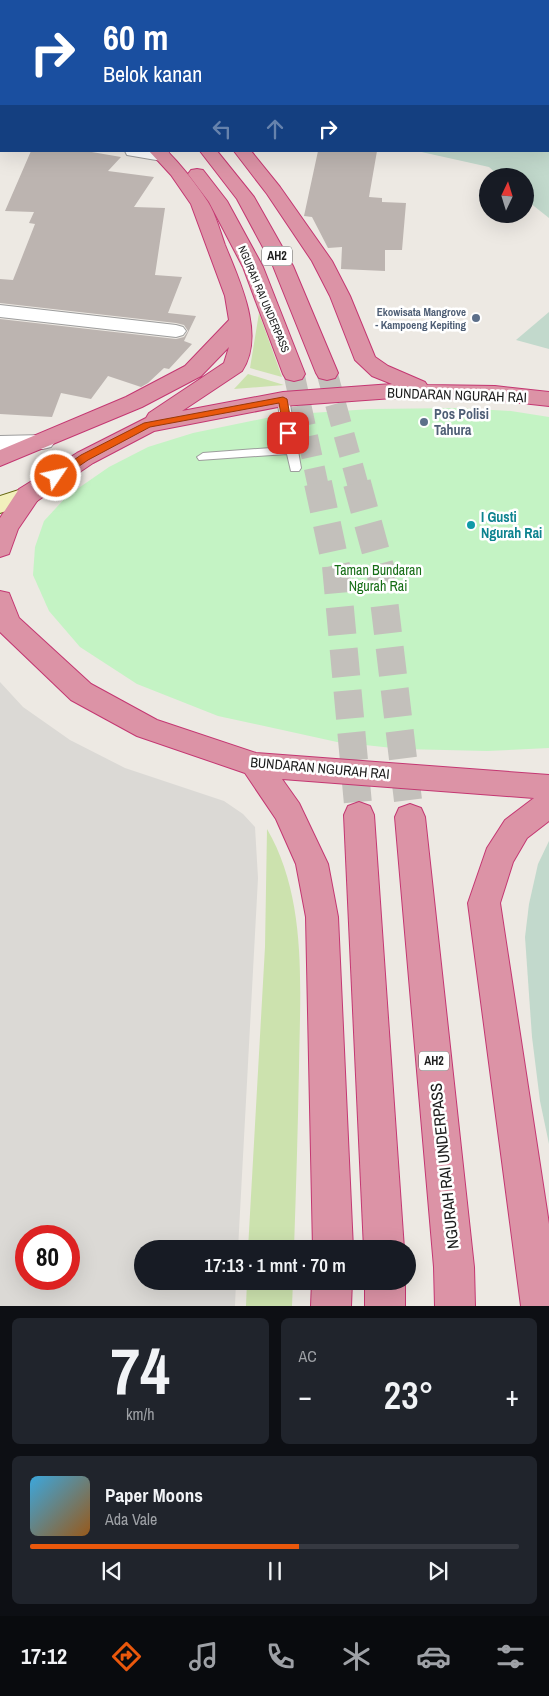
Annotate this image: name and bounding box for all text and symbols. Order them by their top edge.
text: 60 m [103,14,168,61]
icon: right [20,20,85,85]
text: Belok kanan [103,59,202,89]
icon: left [208,115,236,143]
icon: ahead [261,115,289,143]
icon: right [314,115,342,143]
north arrow [479,168,534,222]
map controls [479,168,534,223]
street label: NGURAH RAI UNDERPASS [235,244,293,354]
road number: AH2 [262,247,292,266]
place label: Ekowisata Mangrove - Kampoeng Kepiting [375,305,466,332]
marker: Ekowisata Mangrove - Kampoeng Kepiting [470,312,482,324]
street label: BUNDARAN NGURAH RAI [387,384,527,406]
place label: Pos Polisi Tahura [434,405,489,439]
pin [267,412,309,454]
marker: Pos Polisi Tahura [418,416,430,428]
icon: arrive [274,419,302,447]
position arrow [29,449,81,501]
place label: I Gusti Ngurah Rai [481,508,542,542]
marker: I Gusti Ngurah Rai [465,519,477,531]
park label: Taman Bundaran Ngurah Rai [334,561,422,595]
street label: BUNDARAN NGURAH RAI [250,753,390,783]
road number: AH2 [419,1052,449,1070]
street label: NGURAH RAI UNDERPASS [424,1082,464,1250]
speed limit sign: 80 [15,1225,80,1290]
text: 17:13 · 1 mnt · 70 m [204,1252,346,1278]
text: 74 [111,1327,170,1414]
text: AC [299,1345,317,1367]
text: 23° [384,1370,434,1421]
text: − [299,1377,312,1415]
text: + [506,1377,519,1415]
text: km/h [126,1403,154,1425]
text: Paper Moons [105,1482,203,1508]
text: Ada Vale [105,1508,157,1530]
icon: previous [98,1557,126,1585]
icon: pause [261,1557,289,1585]
icon: next [424,1557,452,1585]
icon: directions [109,1639,144,1674]
icon: music [186,1639,221,1674]
icon: phone [263,1639,298,1674]
icon: climate [339,1639,374,1674]
icon: car [416,1639,451,1674]
icon: filters [493,1639,528,1674]
text: 17:12 [21,1641,67,1671]

